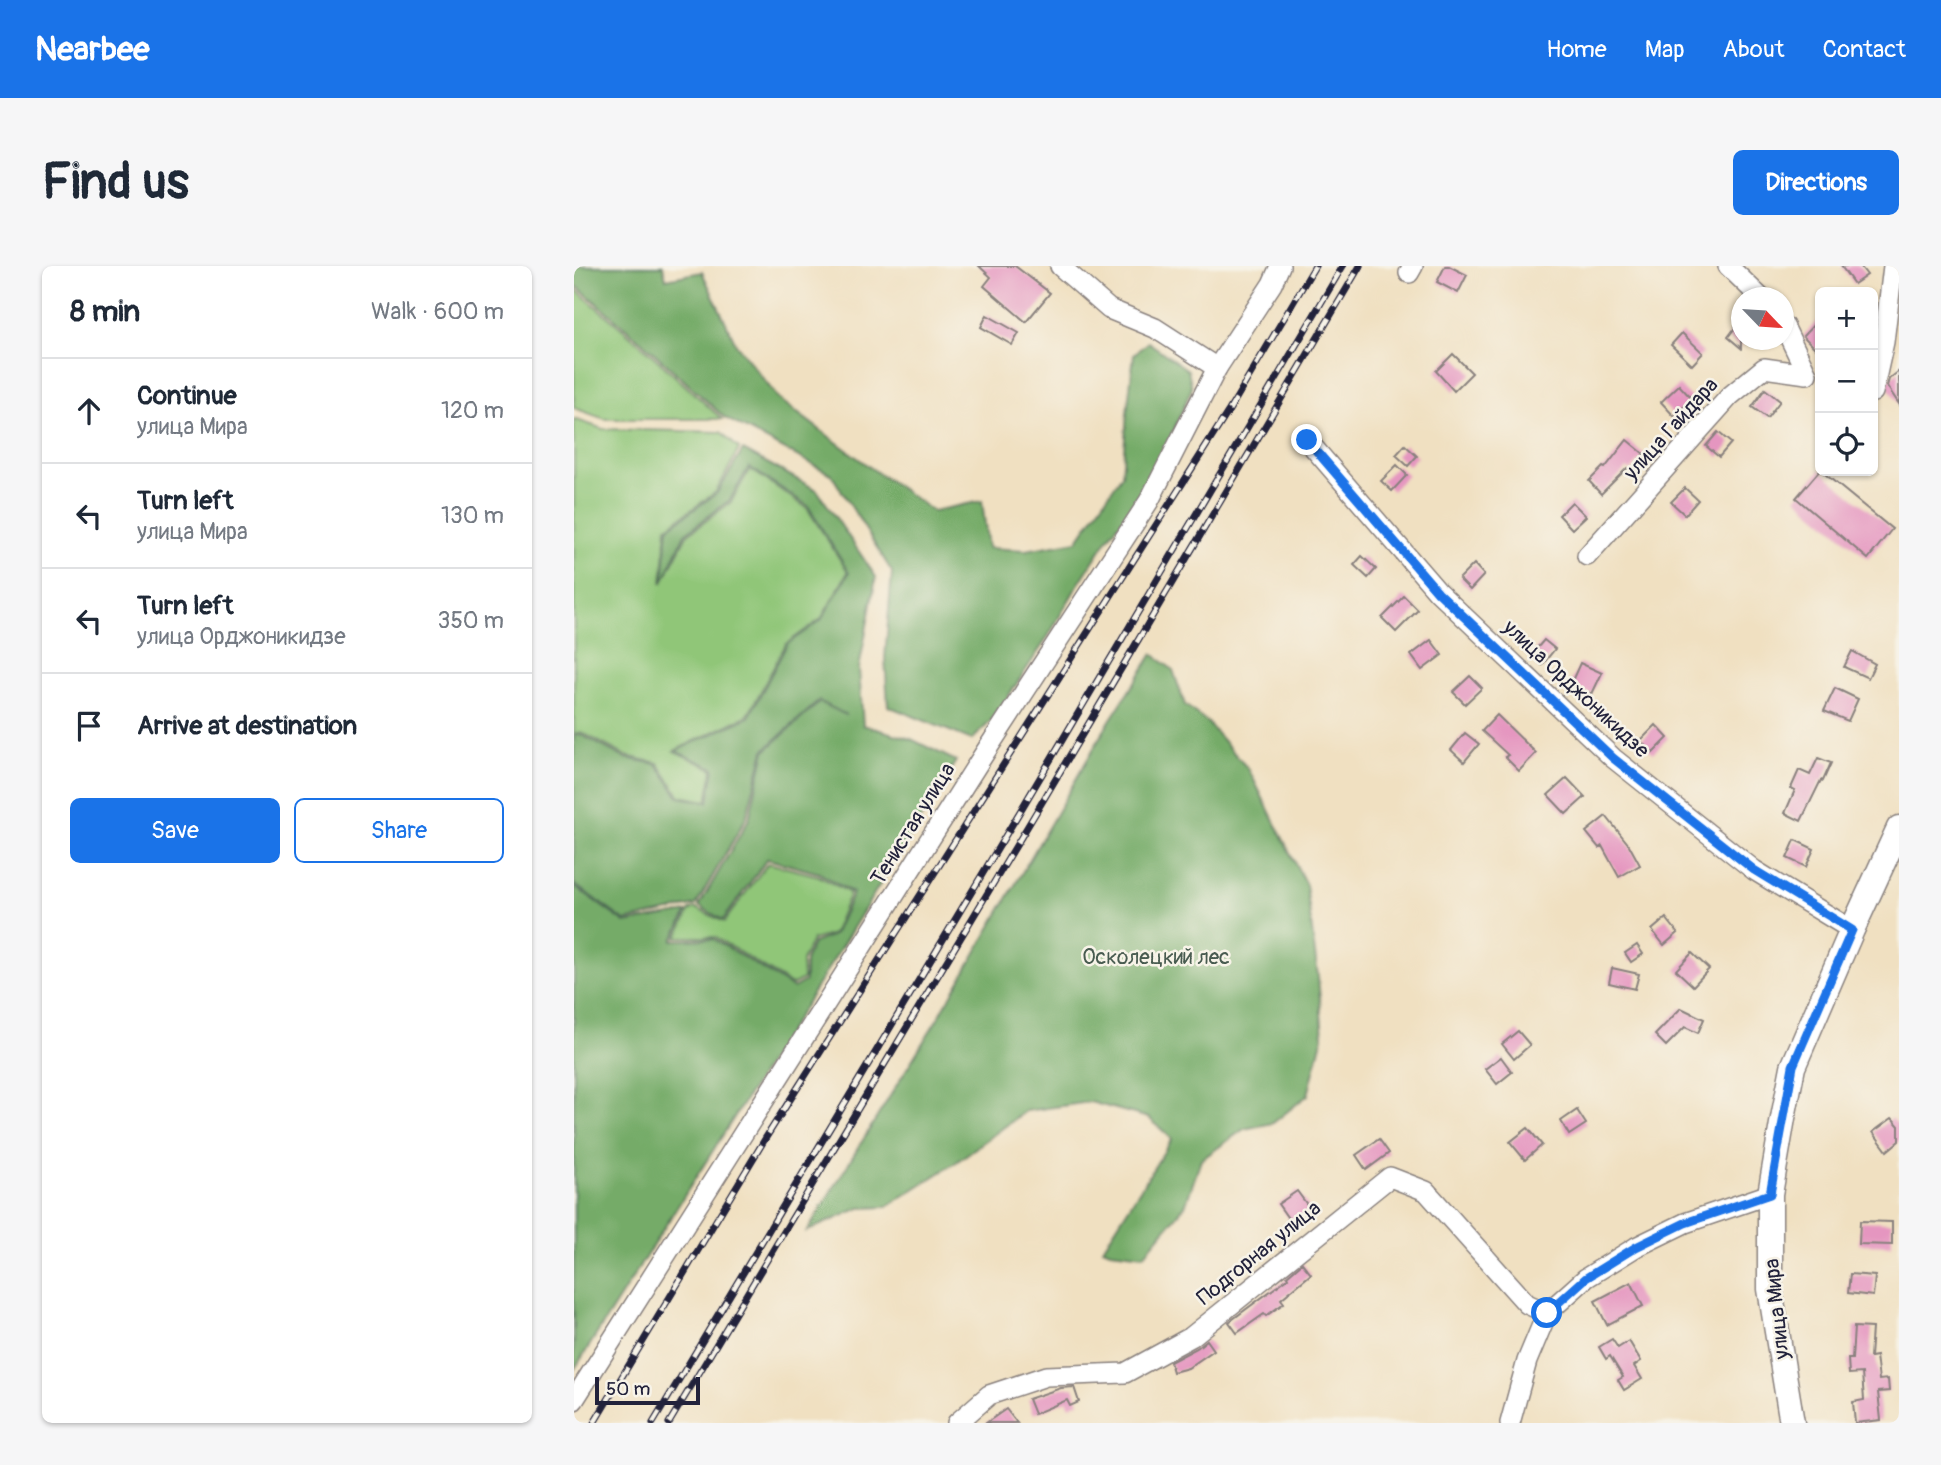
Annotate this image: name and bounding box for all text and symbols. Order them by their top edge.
text: Nearbee [35,29,149,70]
text: Home [1546,35,1607,64]
text: Map [1645,35,1685,64]
text: About [1723,35,1785,64]
text: Contact [1823,35,1906,64]
button: Directions [1733,150,1899,215]
text: Find us [42,152,189,213]
north arrow [1731,287,1794,350]
map controls [1815,287,1878,476]
button: + [1815,287,1878,350]
text: 8 min [70,293,140,330]
text: Walk · 600 m [371,297,504,326]
button: − [1815,350,1878,413]
street label: улица Гайдара [1617,372,1724,487]
text: Continue [137,380,237,412]
icon: ahead [70,392,108,430]
text: 120 m [441,396,504,425]
text: улица Мира [137,412,248,441]
button: locate [1815,413,1878,476]
route end [1291,424,1322,455]
text: Turn left [137,485,233,517]
icon: left [70,497,108,535]
text: 130 m [441,501,504,530]
text: улица Мира [137,517,248,546]
text: Turn left [137,590,233,622]
icon: left [70,602,108,640]
text: 350 m [438,606,504,635]
street label: улица Орджоникидзе [1496,613,1655,764]
text: улица Орджоникидзе [137,622,346,651]
icon: arrive [70,707,108,745]
text: Arrive at destination [137,710,357,742]
street label: Тенистая улица [865,758,961,890]
button: Save [70,798,280,863]
button: Share [294,798,504,863]
park label: Осколецкий лес [1082,944,1230,971]
street label: Подгорная улица [1192,1195,1326,1311]
street label: улица Мира [1758,1257,1796,1362]
route start [1531,1297,1562,1328]
scale bar [595,1374,700,1406]
text: 50 m [606,1377,650,1401]

